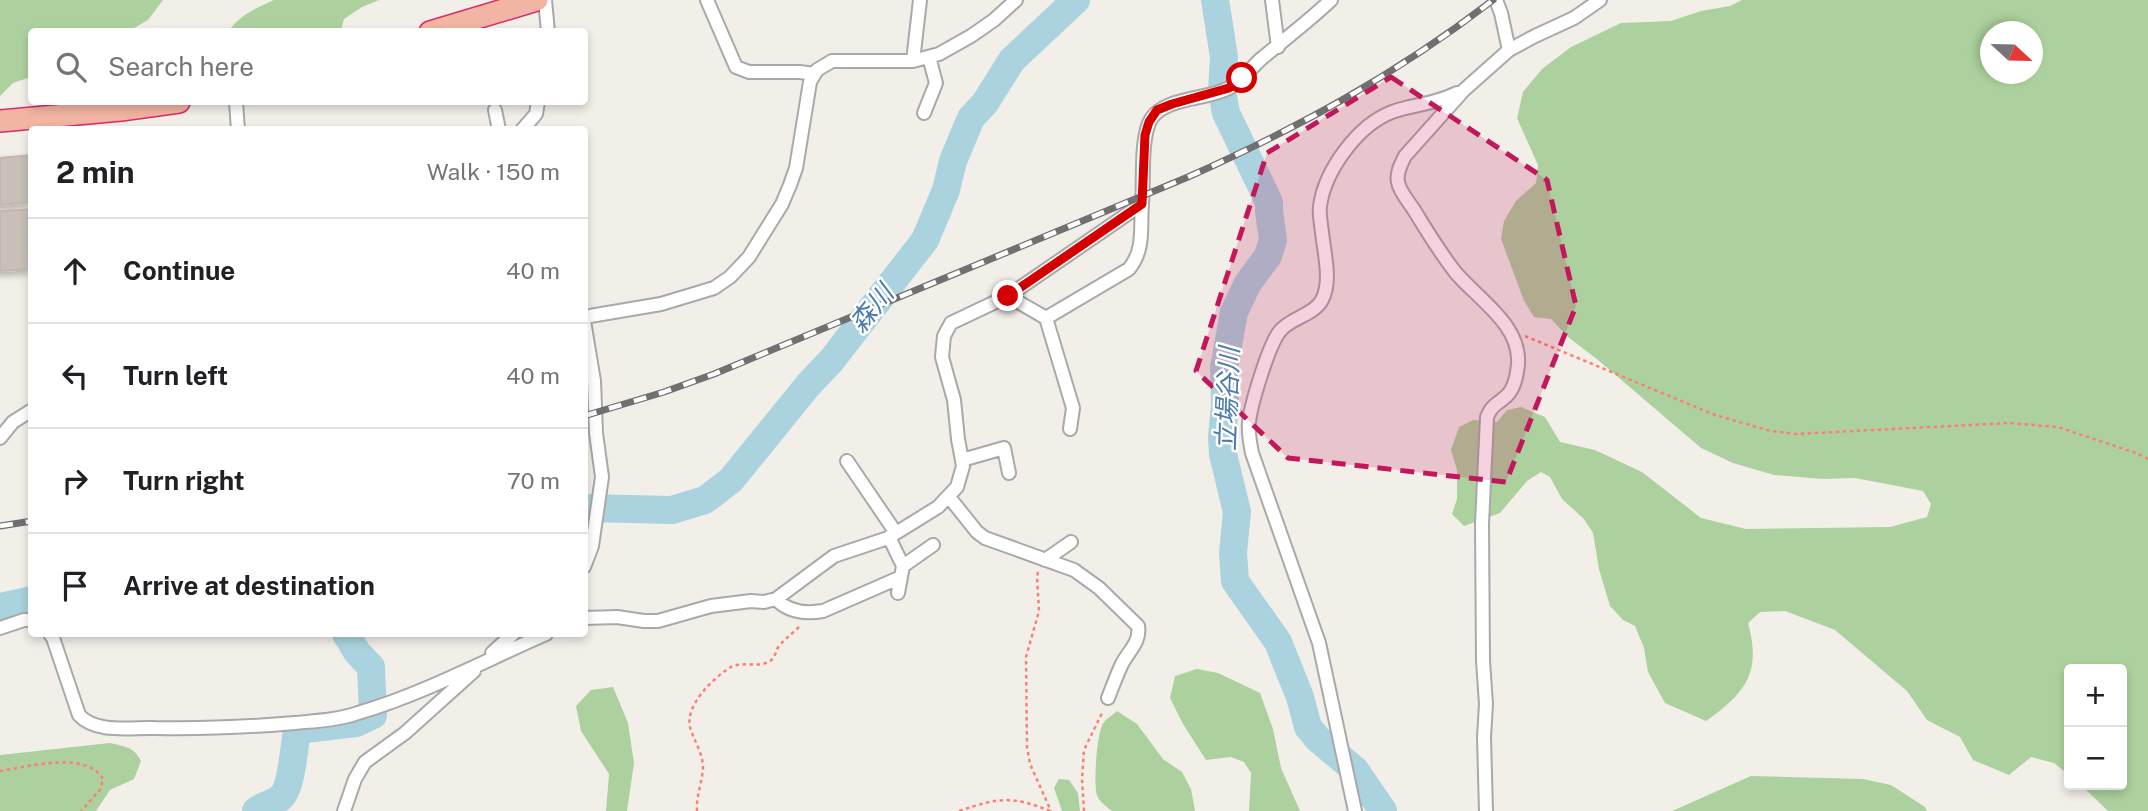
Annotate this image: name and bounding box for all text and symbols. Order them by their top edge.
north arrow [1980,21,2043,84]
search box [28,28,588,105]
icon: search [52,48,90,86]
text: Search here [108,51,254,82]
route start [1226,62,1257,93]
text: 2 min [56,154,135,190]
text: Walk · 150 m [427,158,560,185]
icon: ahead [56,252,94,290]
text: Continue [123,255,235,286]
text: 40 m [506,257,560,284]
water label: 森川 [843,276,901,338]
route end [992,280,1023,311]
water label: 立場谷川 [1210,344,1244,452]
icon: left [56,357,94,395]
text: Turn left [123,360,228,391]
text: 40 m [506,362,560,389]
icon: right [56,462,94,500]
text: Turn right [123,465,245,496]
text: 70 m [507,467,560,494]
icon: arrive [56,567,94,605]
text: Arrive at destination [123,570,375,601]
map controls [2064,664,2127,790]
button: + [2064,664,2127,727]
button: − [2064,727,2127,790]

